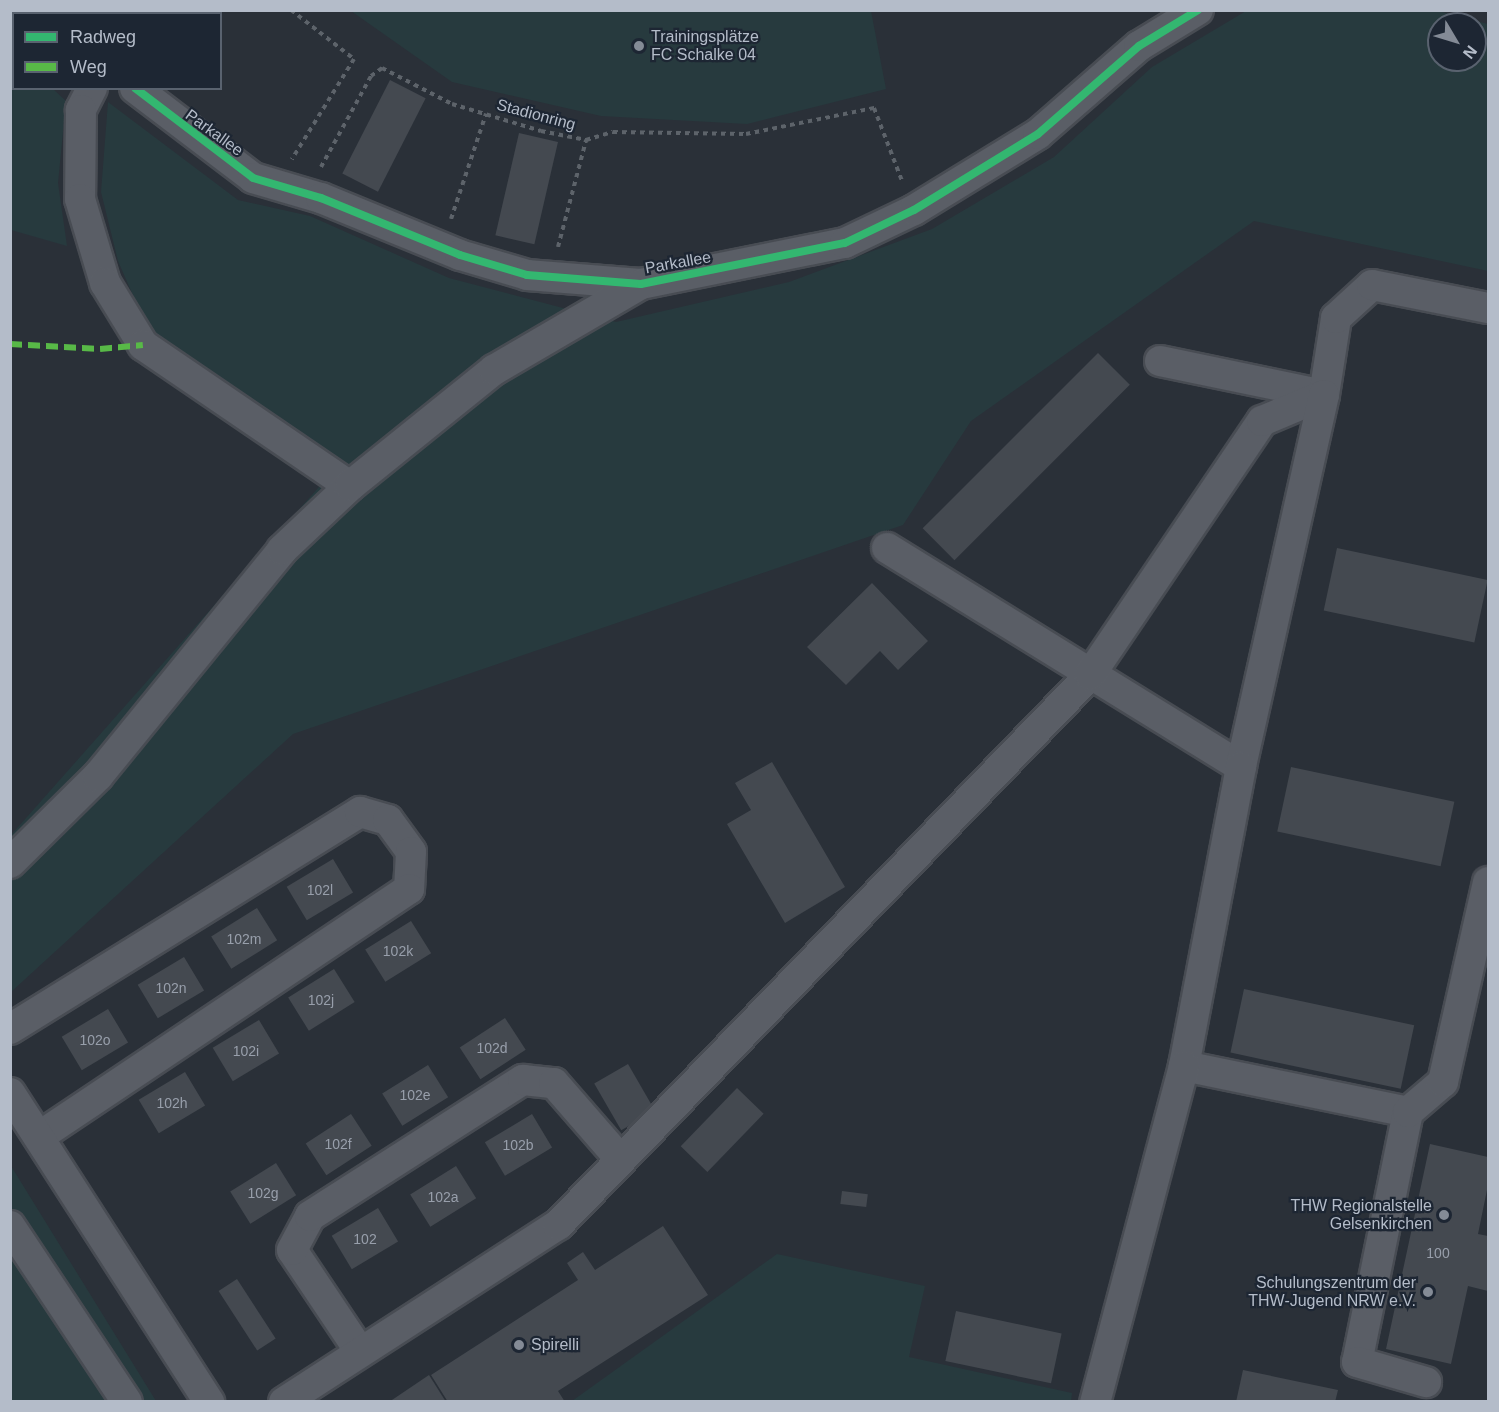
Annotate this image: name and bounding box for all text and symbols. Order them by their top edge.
legend [12,12,222,90]
north arrow [1427,12,1487,72]
text: Radweg [70,27,136,47]
place label: Trainingsplätze FC Schalke 04 [651,27,759,65]
marker: Trainingsplätze FC Schalke 04 [632,39,646,53]
text: N [1460,42,1480,62]
text: Weg [70,57,107,77]
street label: Stadionring [494,95,578,135]
street label: Parkallee [181,106,247,160]
street label: Parkallee [643,248,713,278]
house number: 102l [307,882,333,898]
house number: 102m [226,931,262,947]
house number: 102k [383,943,413,959]
house number: 102n [155,980,187,996]
house number: 102j [308,992,334,1008]
house number: 102o [79,1032,111,1048]
house number: 102d [476,1040,508,1056]
house number: 102i [233,1043,259,1059]
house number: 102e [399,1087,431,1103]
house number: 102h [156,1095,188,1111]
house number: 102f [324,1136,352,1152]
house number: 102b [502,1137,534,1153]
house number: 102g [247,1185,279,1201]
house number: 102a [427,1189,459,1205]
place label: THW Regionalstelle Gelsenkirchen [1291,1196,1432,1234]
marker: THW Regionalstelle Gelsenkirchen [1437,1208,1451,1222]
house number: 102 [353,1231,377,1247]
house number: 100 [1426,1245,1450,1261]
place label: Schulungszentrum der THW-Jugend NRW e.V. [1248,1273,1416,1311]
marker: Schulungszentrum der THW-Jugend NRW e.V. [1421,1285,1435,1299]
place label: Spirelli [531,1335,579,1355]
marker: Spirelli [512,1338,526,1352]

